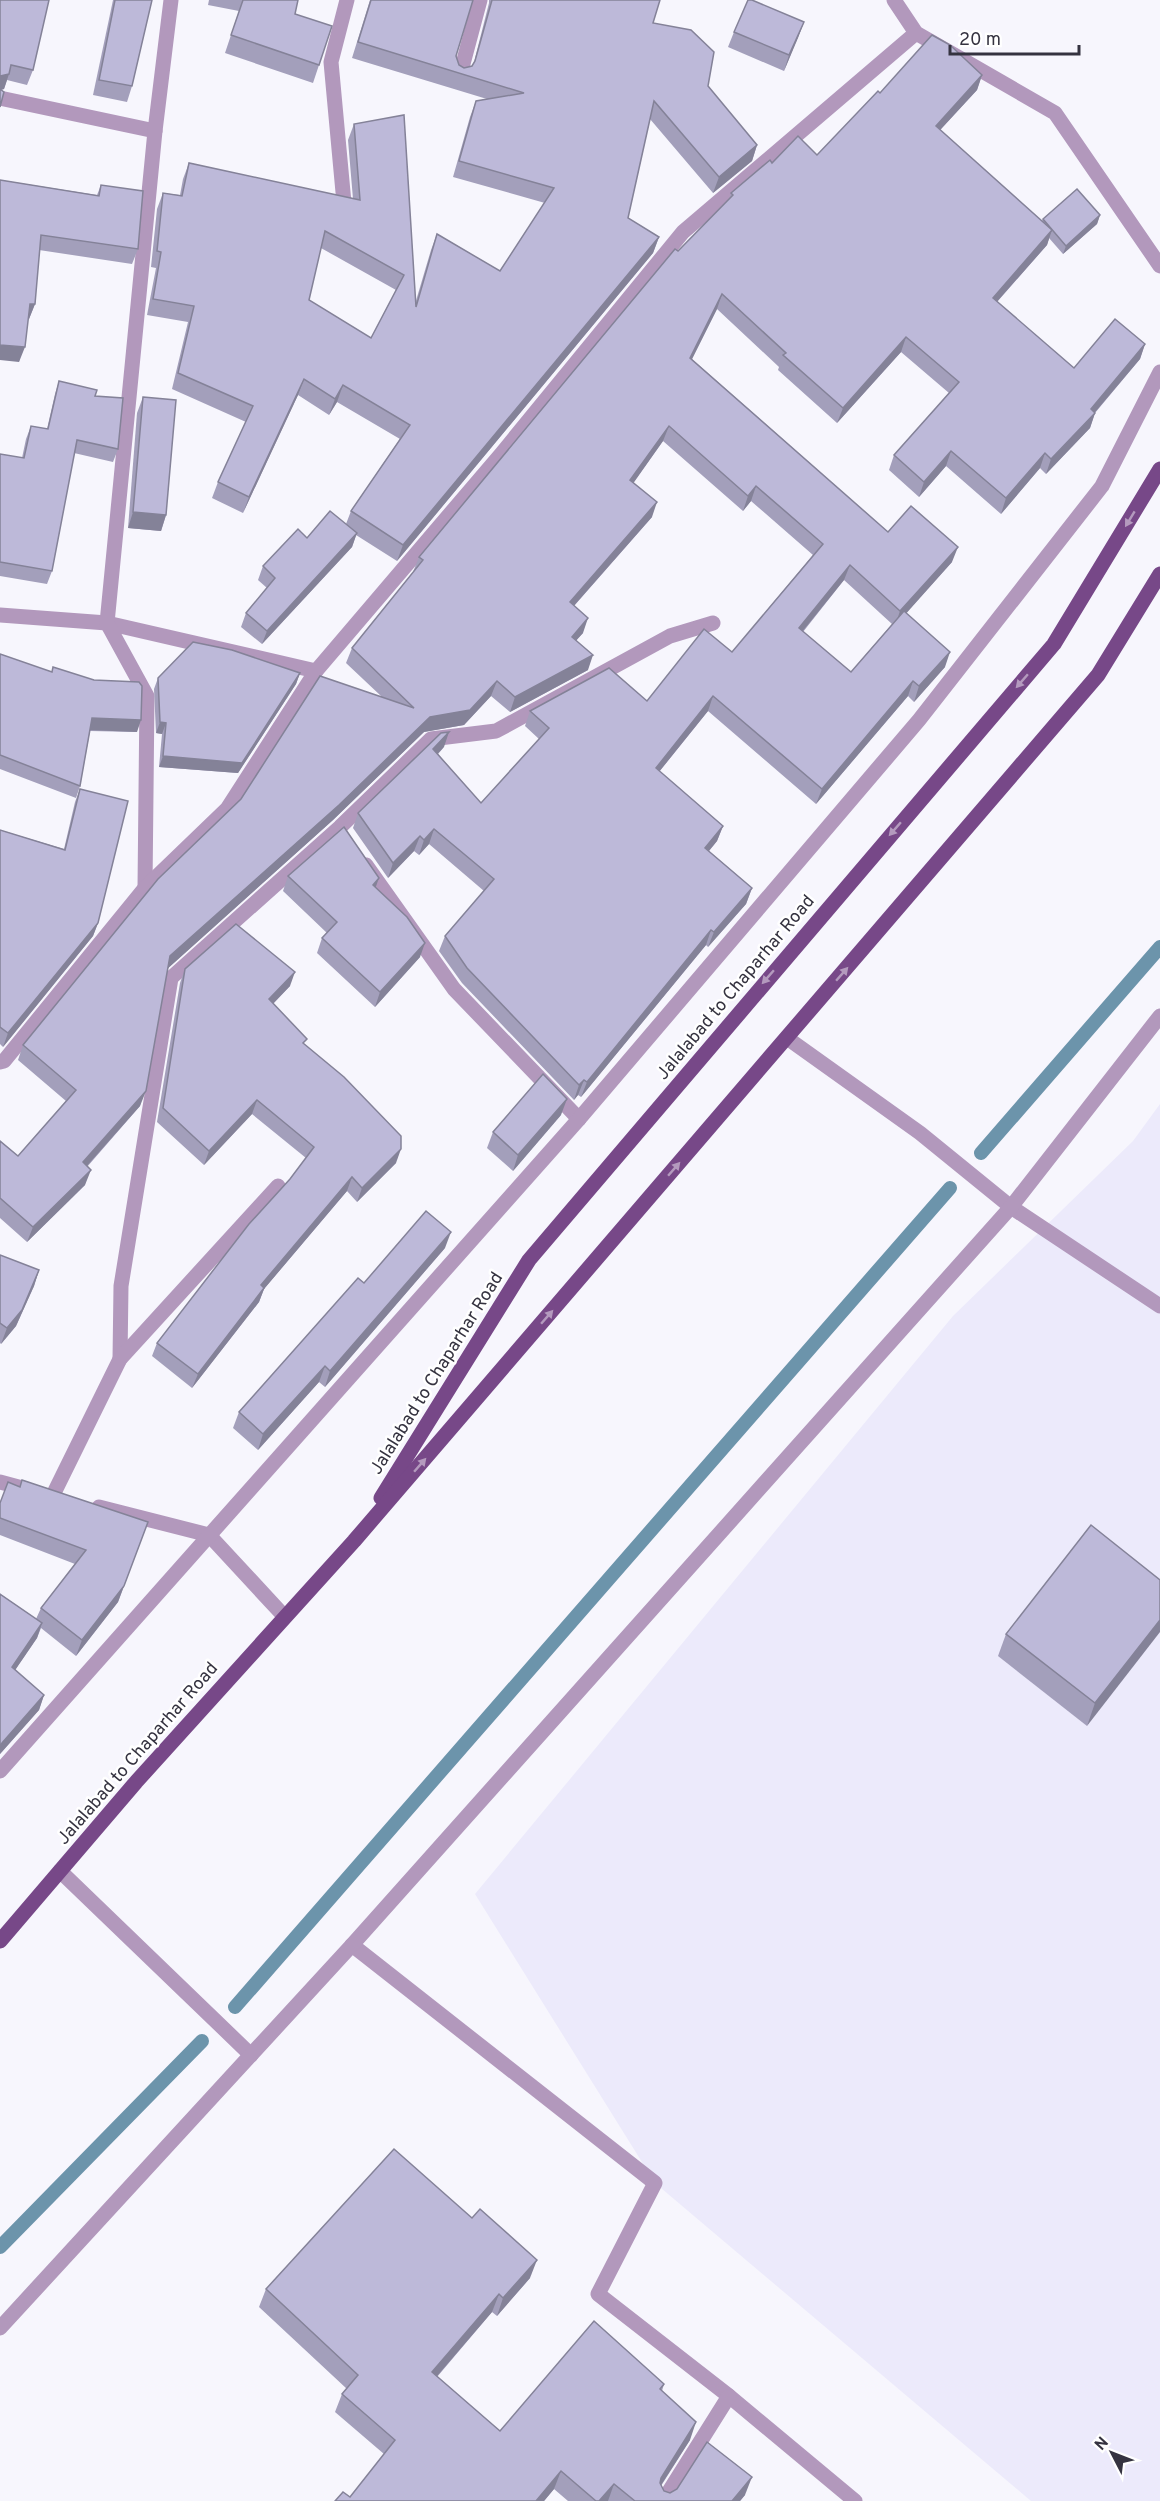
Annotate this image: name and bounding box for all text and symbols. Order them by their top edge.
scale bar [950,18,1079,56]
text: 20 m [959,29,1001,52]
one-way arrow [1124,511,1135,527]
one-way arrow [1016,673,1029,688]
one-way arrow [889,821,902,836]
street label: Jalalabad to Chaparhar Road [652,891,820,1085]
one-way arrow [836,966,849,982]
one-way arrow [762,969,775,984]
one-way arrow [667,1162,681,1177]
street label: Jalalabad to Chaparhar Road [365,1268,509,1479]
one-way arrow [540,1310,553,1325]
one-way arrow [413,1458,426,1473]
street label: Jalalabad to Chaparhar Road [53,1658,224,1850]
north arrow [1082,2423,1142,2483]
text: N [1091,2433,1114,2455]

